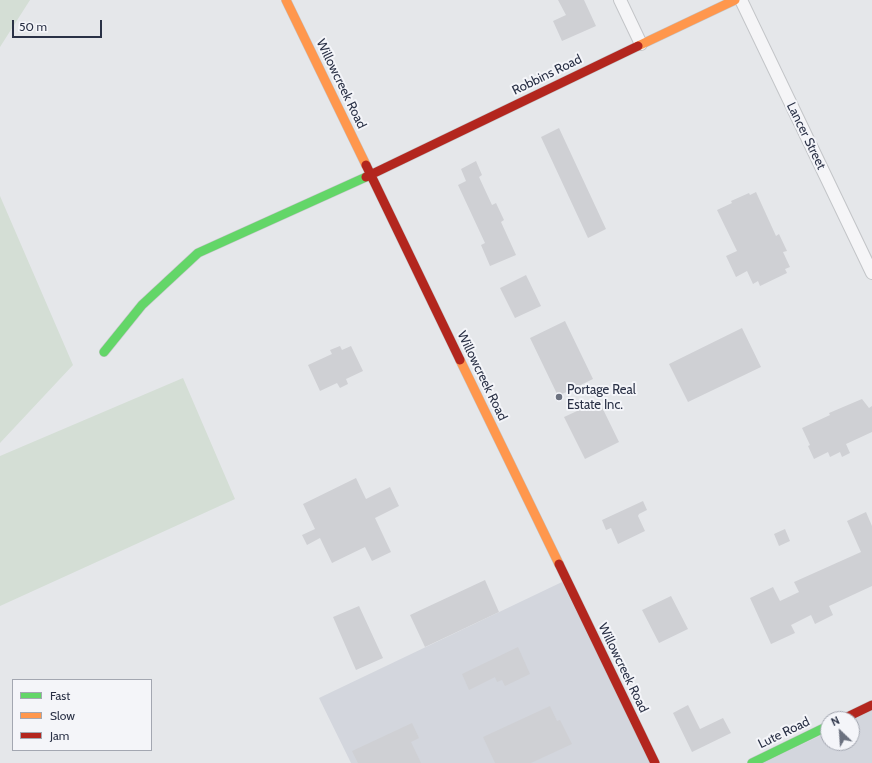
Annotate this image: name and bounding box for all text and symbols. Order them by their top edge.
scale bar [14,12,104,38]
text: 50 m [19,19,47,34]
street label: Willowcreek Road [313,37,369,131]
street label: Robbins Road [510,51,584,99]
street label: Lancer Street [783,100,829,172]
street label: Willowcreek Road [454,329,510,423]
place label: Portage Real Estate Inc. [567,382,636,413]
marker: Portage Real Estate Inc. [554,392,564,402]
street label: Willowcreek Road [595,621,651,715]
legend [12,679,152,751]
text: Fast [50,688,70,703]
text: Slow [50,708,75,723]
north arrow [820,711,860,751]
text: N [829,713,842,729]
street label: Lute Road [756,714,812,752]
text: Jam [50,728,69,743]

